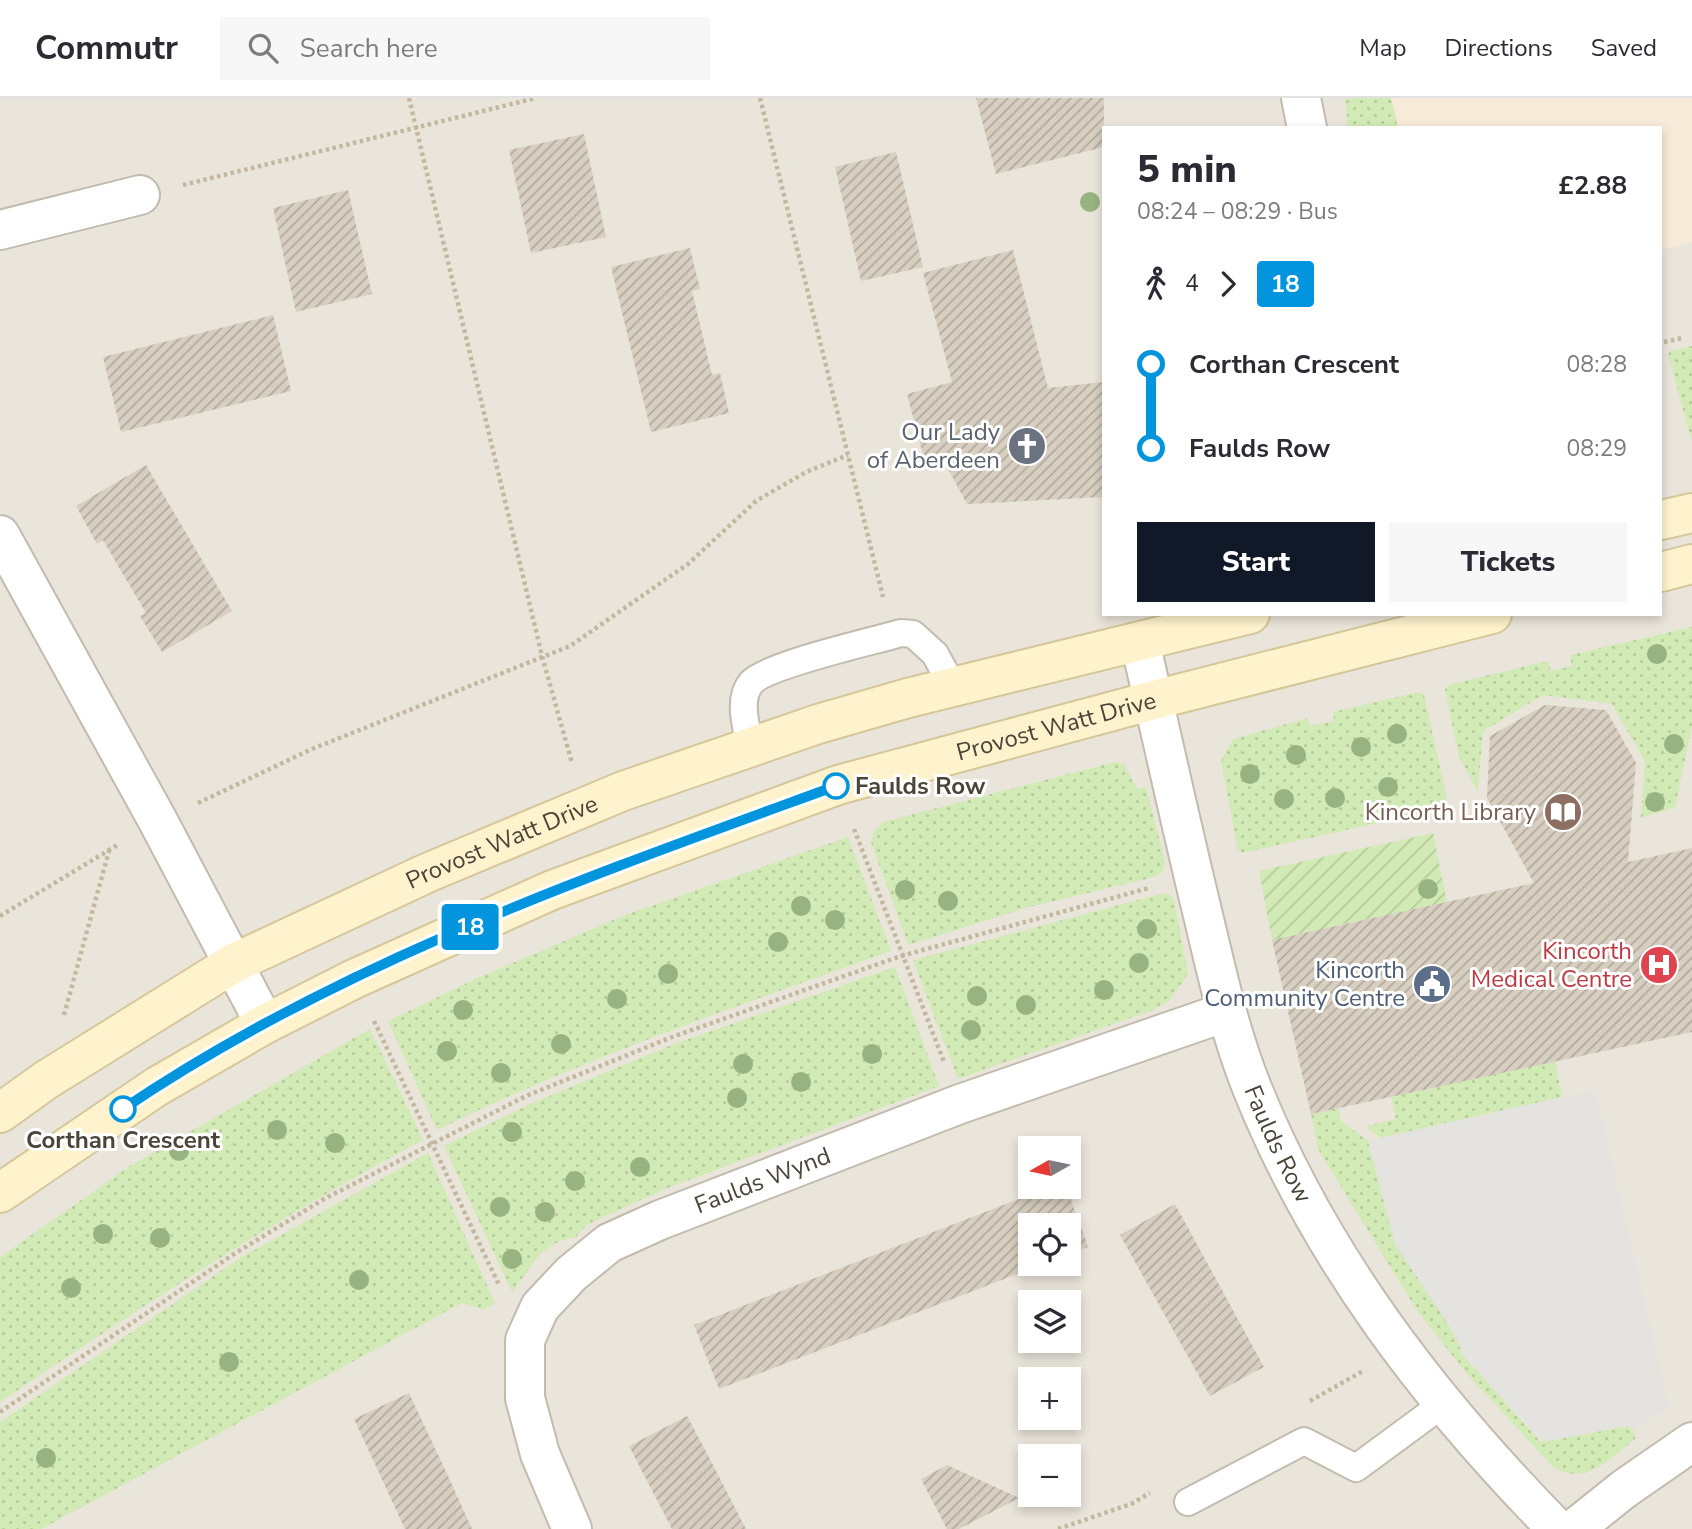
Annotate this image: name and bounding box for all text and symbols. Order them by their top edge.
search box [220,17,710,80]
text: Commutr [35,26,178,71]
icon: search [244,29,282,67]
text: Search here [300,31,438,66]
text: Map [1359,32,1406,64]
text: Directions [1444,32,1553,64]
text: Saved [1591,32,1657,64]
text: 5 min [1137,144,1237,195]
text: £2.88 [1558,168,1627,203]
text: 08:24 – 08:29 · Bus [1137,196,1338,227]
icon: walk [1137,265,1175,303]
icon: forward [1209,265,1247,303]
text: 4 [1185,268,1199,299]
text: 18 [1271,268,1300,300]
text: Corthan Crescent [1189,347,1399,382]
text: 08:28 [1567,349,1627,380]
place label: Our Lady of Aberdeen [867,416,1001,476]
church icon: Our Lady of Aberdeen [1006,425,1048,467]
text: Faulds Row [1189,431,1330,466]
text: 08:29 [1567,433,1627,464]
button: Start [1137,522,1375,602]
button: Tickets [1389,522,1627,602]
street label: Provost Watt Drive [953,684,1160,768]
place label: Faulds Row [855,770,986,802]
marker: Faulds Row [823,773,849,799]
street label: Provost Watt Drive [400,787,603,897]
library icon: Kincorth Library [1542,791,1584,833]
place label: Kincorth Library [1365,796,1537,828]
line badge: 18 [438,904,502,950]
text: 18 [456,911,484,943]
place label: Kincorth Medical Centre [1471,935,1632,995]
hospital icon: Kincorth Medical Centre [1638,944,1680,986]
place label: Kincorth Community Centre [1204,954,1405,1014]
public building icon: Kincorth Community Centre [1411,963,1453,1005]
street label: Faulds Row [1237,1081,1320,1209]
marker: Corthan Crescent [110,1096,136,1122]
place label: Corthan Crescent [26,1124,221,1156]
north arrow [1018,1136,1082,1199]
map controls [1018,1136,1081,1507]
street label: Faulds Wynd [690,1140,835,1221]
button: locate [1018,1213,1081,1276]
button: layers [1018,1290,1081,1353]
button: + [1018,1367,1081,1430]
button: − [1018,1444,1081,1507]

